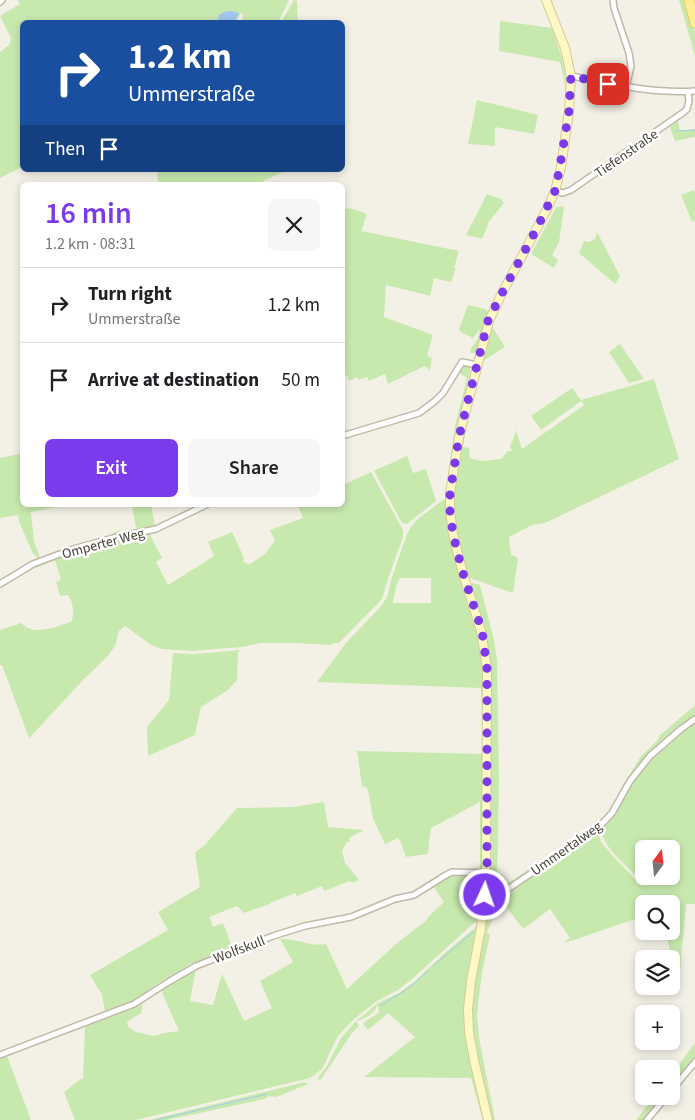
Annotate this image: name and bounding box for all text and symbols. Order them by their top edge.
text: 1.2 km [128,32,232,82]
icon: right [45,40,110,105]
pin [587,63,629,105]
icon: arrive [594,70,622,98]
text: Ummerstraße [128,78,255,110]
street label: Tiefenstraße [591,125,662,183]
icon: arrive [95,135,123,163]
text: Then [45,136,85,163]
text: 16 min [45,192,132,235]
button: close [268,199,320,251]
text: 1.2 km · 08:31 [45,233,135,255]
text: Turn right [88,281,172,308]
icon: right [45,291,73,319]
text: 1.2 km [267,292,320,319]
text: Ummerstraße [88,308,180,330]
icon: arrive [45,366,73,394]
text: Arrive at destination [88,367,259,394]
text: 50 m [282,367,320,394]
button: Exit [45,439,178,497]
button: Share [188,439,320,497]
street label: Omperter Weg [60,523,147,565]
street label: Ummertalweg [527,817,606,881]
north arrow [635,840,680,885]
map controls [635,840,680,1105]
position arrow [458,868,510,920]
button: search [635,895,680,940]
street label: Wolfskull [211,931,268,969]
button: layers [635,950,680,995]
button: + [635,1005,680,1050]
button: − [635,1060,680,1105]

